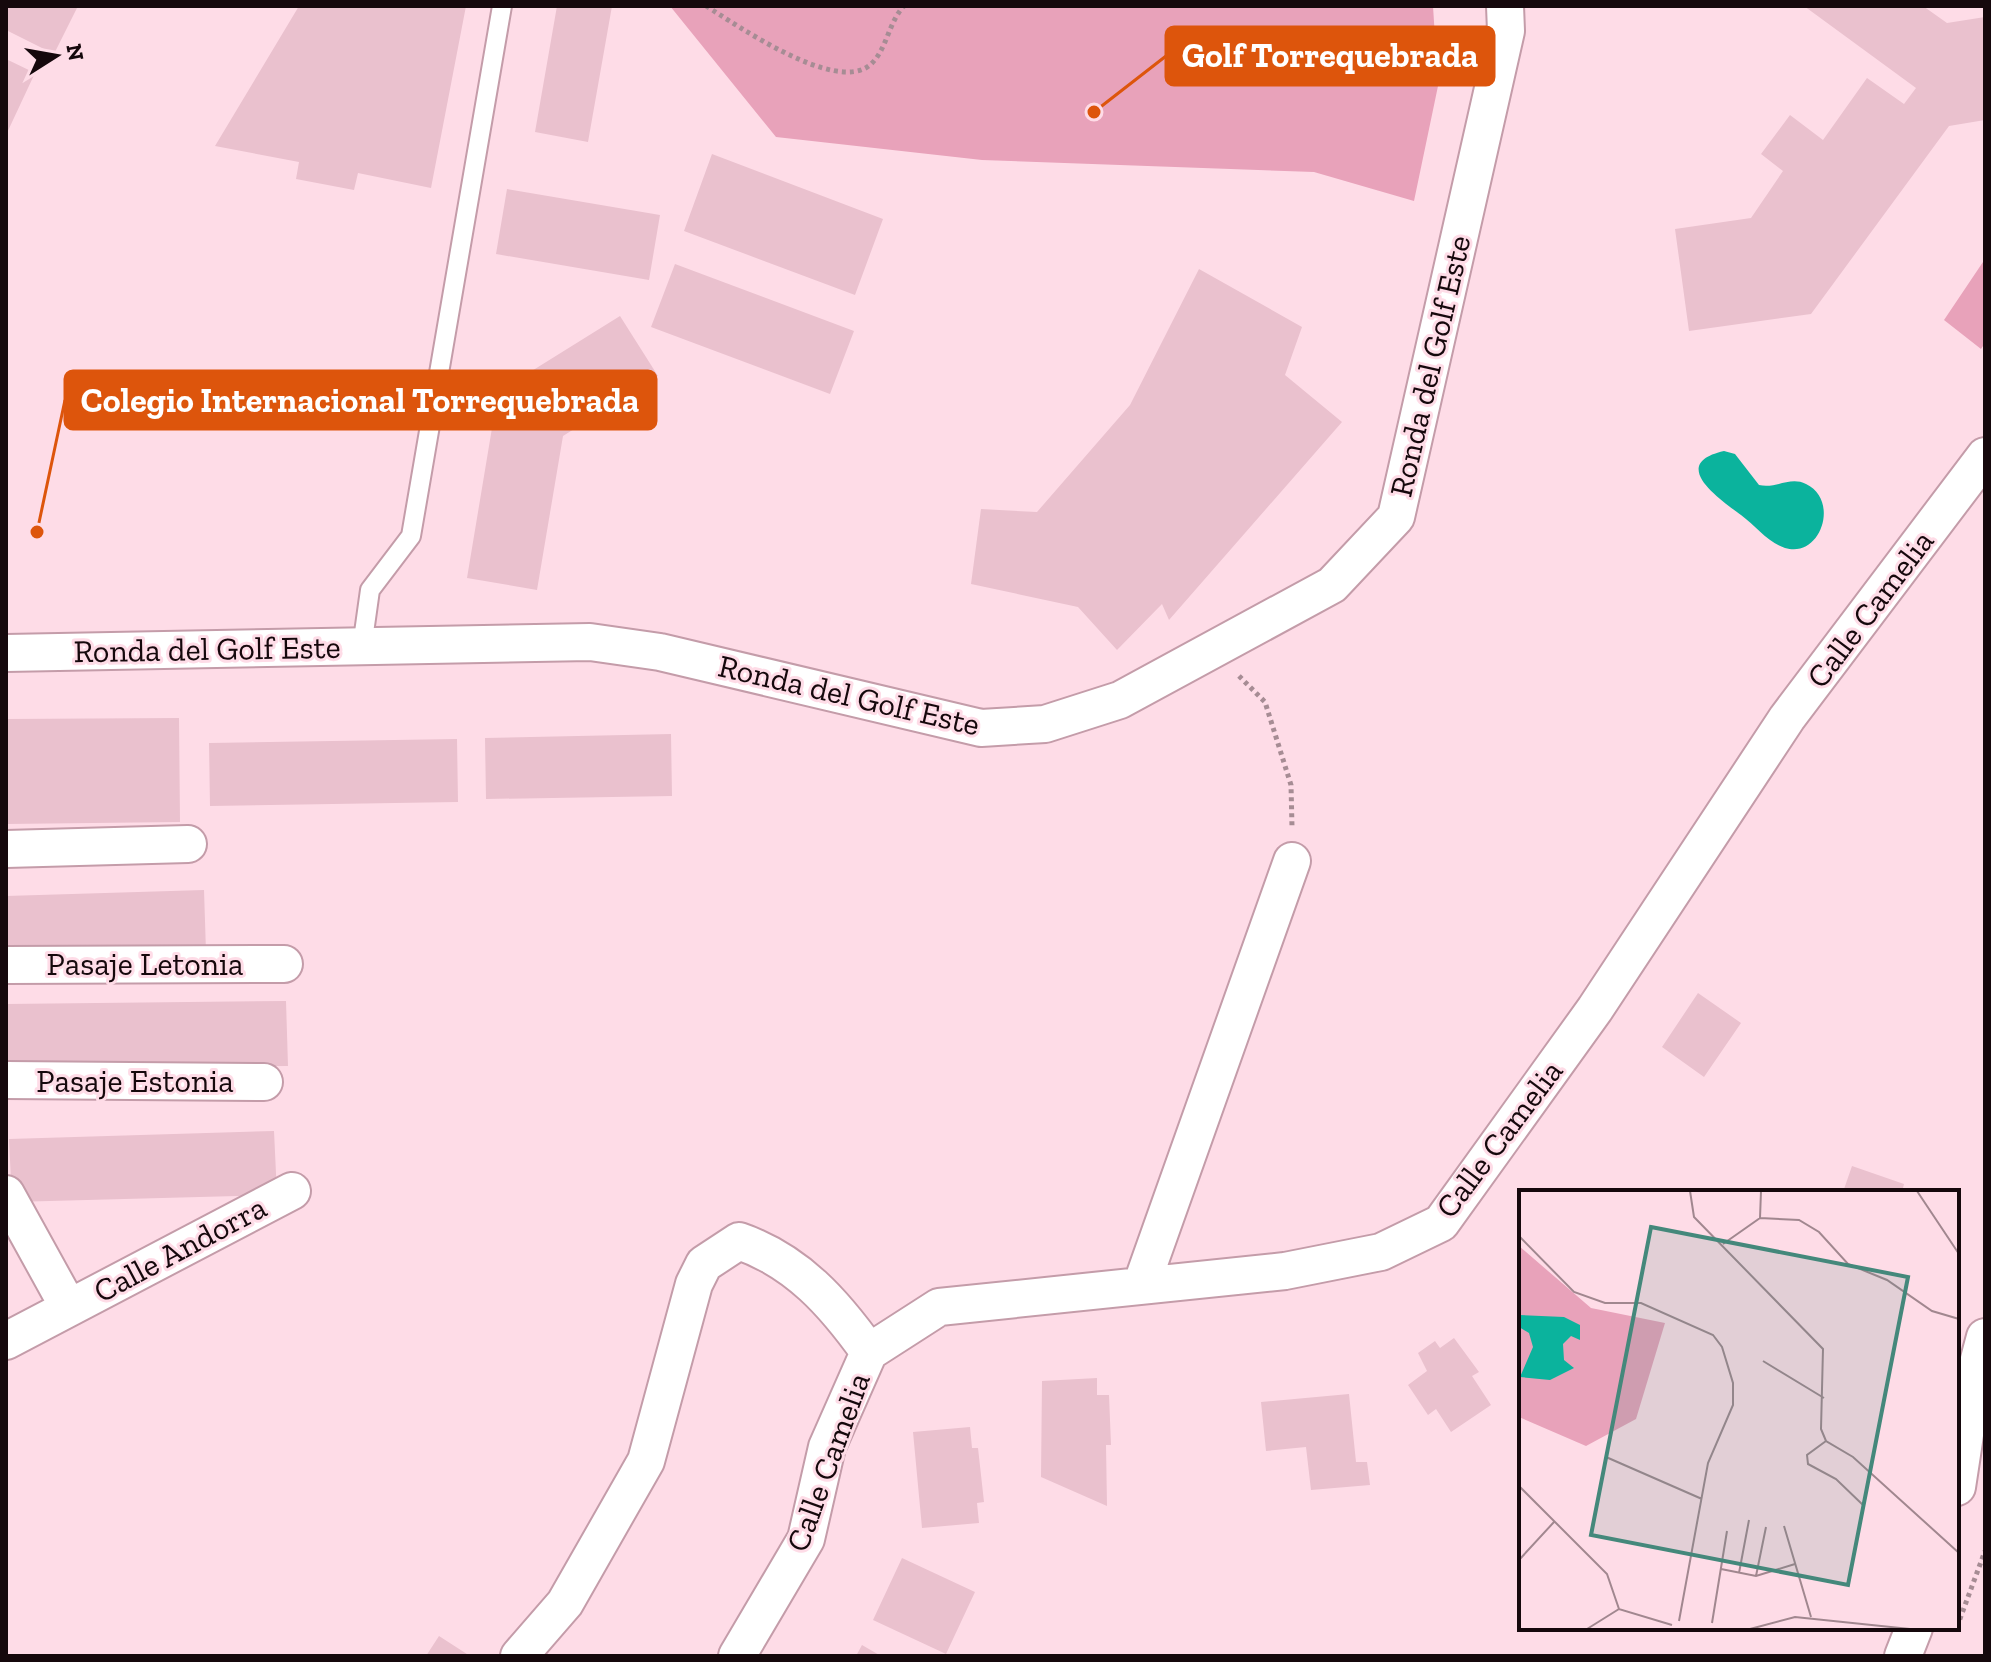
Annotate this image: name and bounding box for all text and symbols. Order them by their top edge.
north arrow [16,16,96,96]
callout: Golf Torrequebrada [1166,27,1494,85]
text: Golf Torrequebrada [1182,35,1478,76]
text: N [60,41,90,63]
street label: Ronda del Golf Este [1381,232,1479,500]
callout: Colegio Internacional Torrequebrada [65,371,656,429]
text: Colegio Internacional Torrequebrada [81,380,639,421]
street label: Calle Camelia [1799,523,1941,695]
street label: Ronda del Golf Este [73,628,341,670]
street label: Ronda del Golf Este [715,646,983,744]
street label: Pasaje Letonia [47,945,244,983]
street label: Calle Camelia [1428,1053,1570,1225]
street label: Pasaje Estonia [36,1062,234,1100]
street label: Calle Andorra [87,1188,273,1310]
inset map [1519,1190,1959,1630]
street label: Calle Camelia [778,1368,878,1556]

